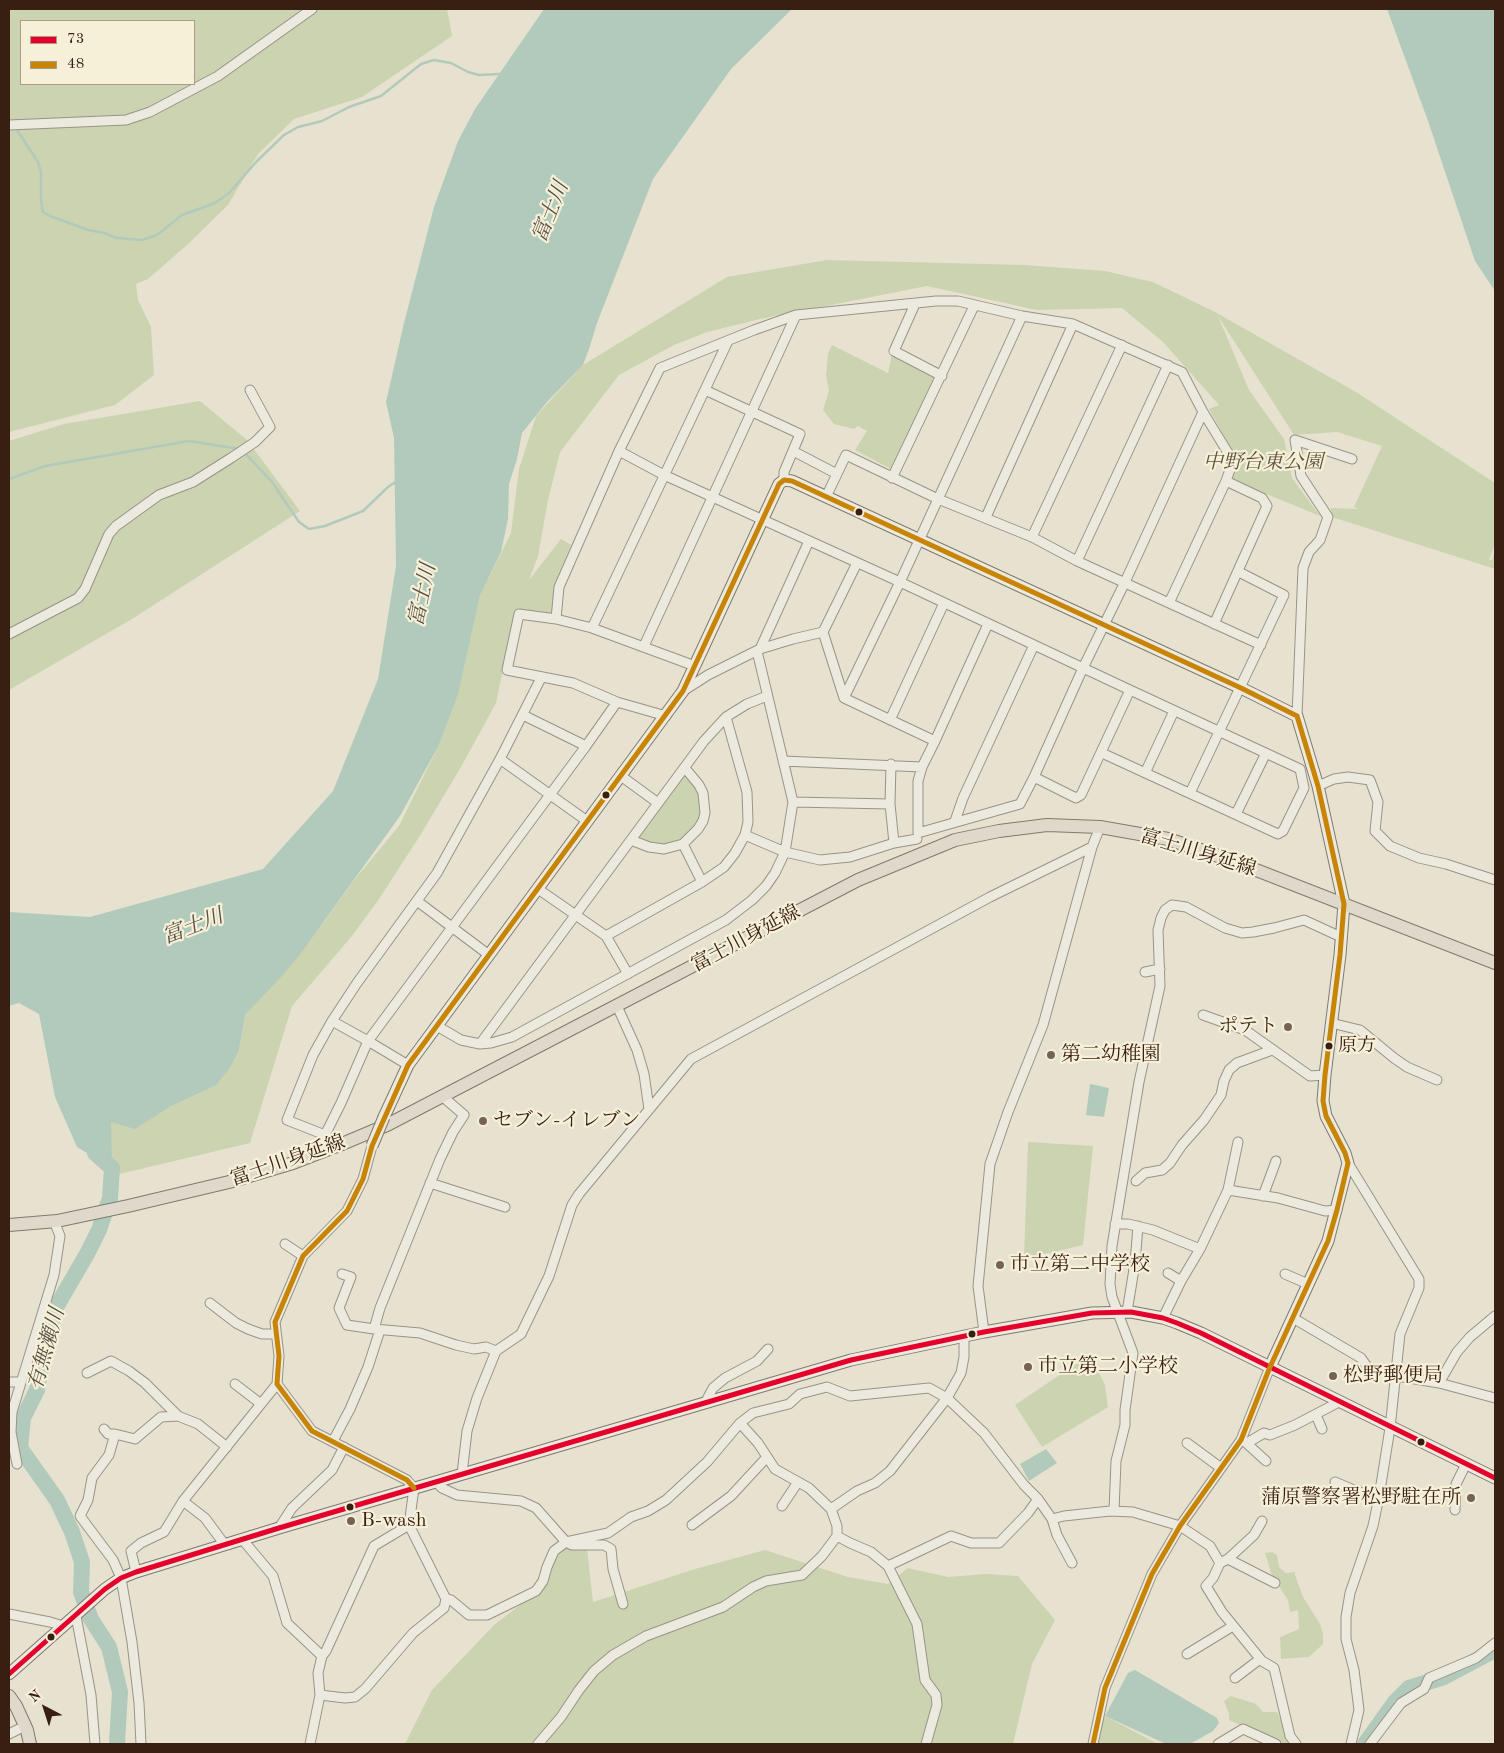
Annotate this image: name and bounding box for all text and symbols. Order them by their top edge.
legend [20,20,195,85]
text: 73 [67,32,84,47]
text: 48 [67,57,84,72]
water label: 富士川 [528,178,574,246]
park label: 中野台東公園 [1203,451,1323,475]
unlabelled marker [854,507,864,517]
water label: 富士川 [404,562,442,628]
unlabelled marker [601,790,611,800]
street label: 富士川身延線 [1137,824,1259,882]
street label: 富士川身延線 [687,900,805,978]
water label: 富士川 [159,904,227,950]
place label: ポテト [1218,1015,1278,1039]
marker: ポテト [1282,1021,1294,1033]
place label: 原方 [1338,1035,1376,1057]
marker: 原方 [1324,1041,1334,1051]
place label: 第二幼稚園 [1061,1043,1161,1067]
marker: 第二幼稚園 [1045,1049,1057,1061]
place label: セブン-イレブン [493,1109,640,1133]
marker: セブン-イレブン [477,1115,489,1127]
street label: 富士川身延線 [227,1130,349,1192]
place label: 市立第二中学校 [1010,1253,1150,1277]
marker: 市立第二中学校 [994,1259,1006,1271]
water label: 有無瀬川 [23,1305,71,1393]
unlabelled marker [967,1329,977,1339]
place label: 市立第二小学校 [1038,1355,1178,1379]
marker: 市立第二小学校 [1022,1361,1034,1373]
place label: 松野郵便局 [1343,1364,1443,1388]
marker: 松野郵便局 [1327,1370,1339,1382]
unlabelled marker [1416,1437,1426,1447]
place label: 蒲原警察署松野駐在所 [1261,1486,1461,1510]
marker: 蒲原警察署松野駐在所 [1465,1492,1477,1504]
unlabelled marker [345,1502,355,1512]
place label: B-wash [361,1509,427,1533]
marker: B-wash [345,1515,357,1527]
unlabelled marker [46,1632,56,1642]
north arrow [20,1683,70,1733]
text: N [27,1688,44,1705]

